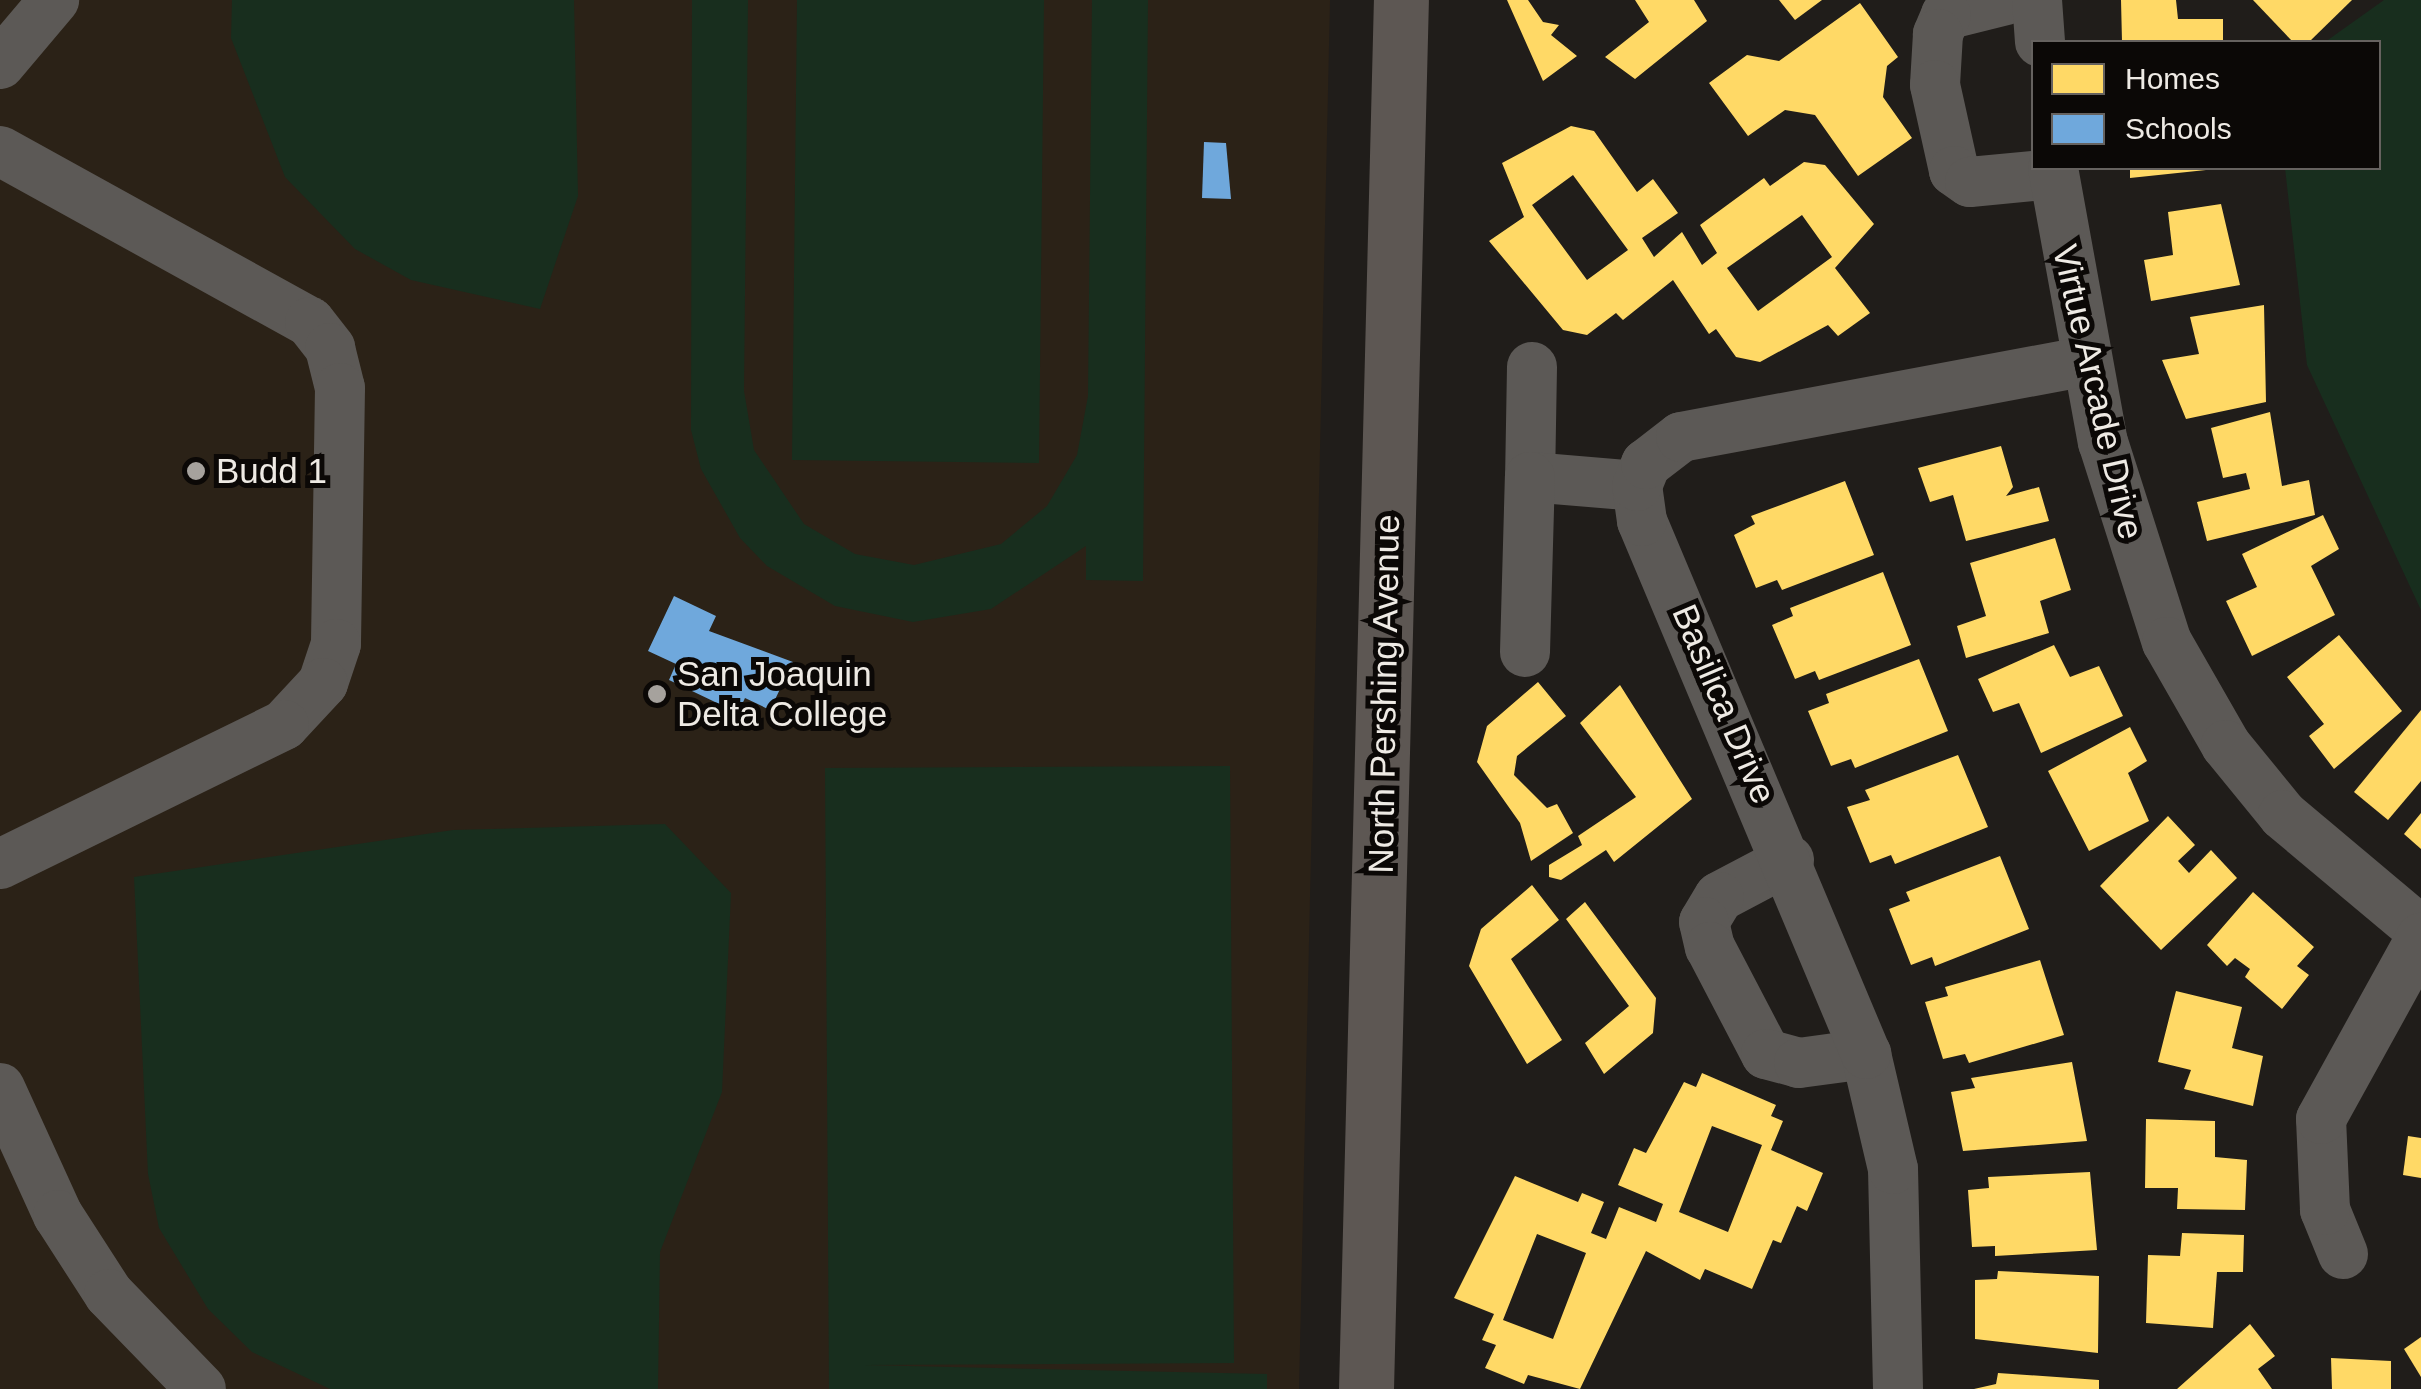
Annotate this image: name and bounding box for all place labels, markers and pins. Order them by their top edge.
place label: Budd 1 [216,450,327,492]
marker: Budd 1 [185,460,207,482]
place label: San Joaquin Delta College [677,653,887,735]
marker: San Joaquin Delta College [646,683,668,705]

